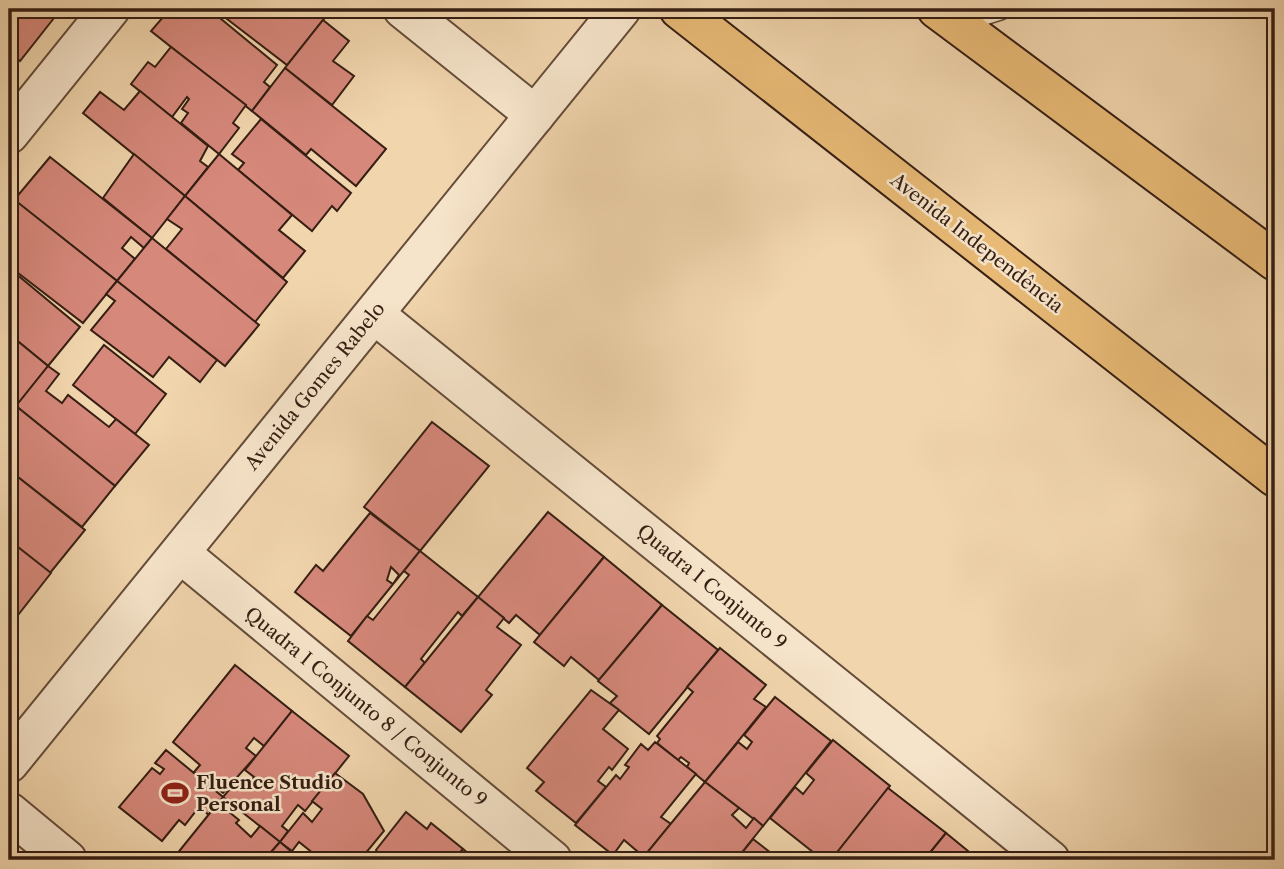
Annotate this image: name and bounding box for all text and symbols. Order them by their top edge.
street label: Avenida Independência [885,168,1068,318]
street label: Avenida Gomes Rabelo [240,297,390,475]
street label: Quadra I Conjunto 9 [633,520,791,654]
street label: Quadra I Conjunto 8 / Conjunto 9 [240,602,492,812]
place label: Fluence Studio Personal [196,771,343,816]
sports icon: Fluence Studio Personal [160,778,190,808]

